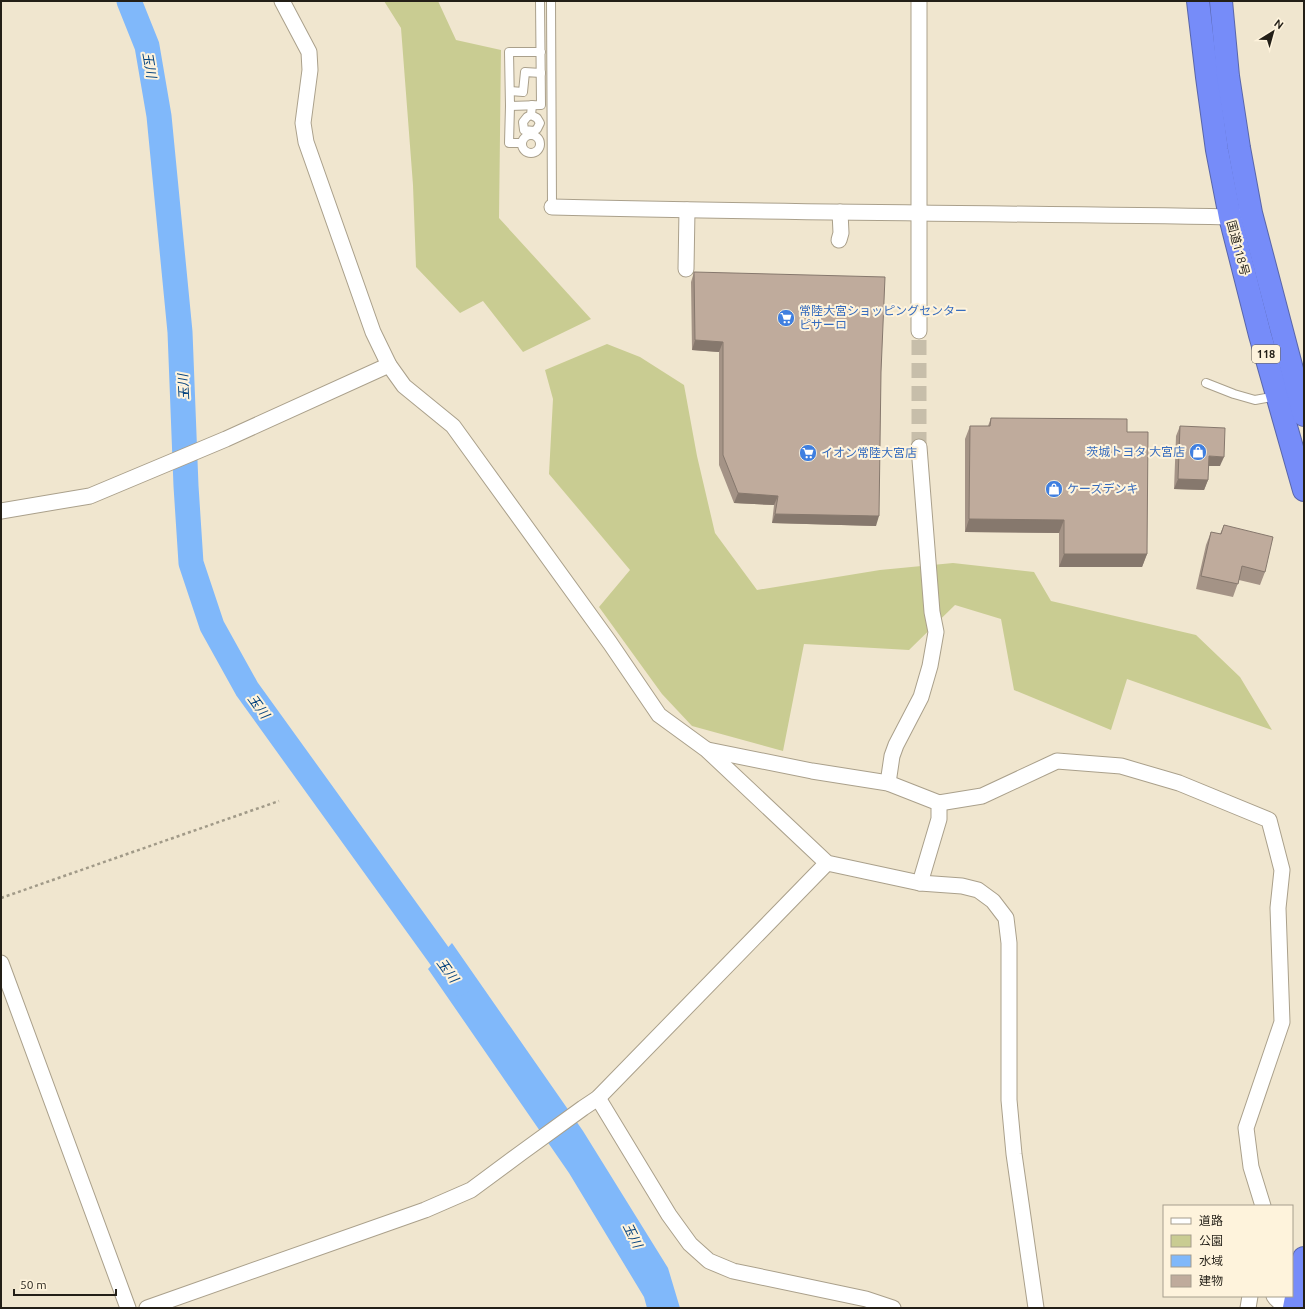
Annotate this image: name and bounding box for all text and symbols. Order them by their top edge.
north arrow [1253,12,1293,52]
text: N [1272,17,1286,31]
water label: 玉川 [141,51,159,81]
street label: 国道118号 [1225,219,1252,277]
place label: 常陸大宮ショッピングセンター ピサーロ [799,304,967,331]
supermarket icon: 常陸大宮ショッピングセンター ピサーロ [776,308,796,328]
road number: 118 [1252,345,1280,363]
water label: 玉川 [175,372,191,400]
shop icon: 茨城トヨタ 大宮店 [1188,442,1208,462]
supermarket icon: イオン常陸大宮店 [798,443,818,463]
place label: 茨城トヨタ 大宮店 [1086,445,1185,458]
place label: イオン常陸大宮店 [821,446,917,459]
shop icon: ケーズデンキ [1044,479,1064,499]
place label: ケーズデンキ [1067,482,1138,495]
water label: 玉川 [246,691,273,722]
water label: 玉川 [435,955,462,986]
legend [1163,1205,1293,1297]
text: 道路 [1199,1214,1223,1227]
water label: 玉川 [621,1220,646,1252]
text: 公園 [1199,1234,1223,1247]
text: 水域 [1199,1254,1223,1267]
scale bar [14,1271,116,1297]
text: 建物 [1199,1274,1223,1287]
text: 50 m [20,1278,47,1291]

